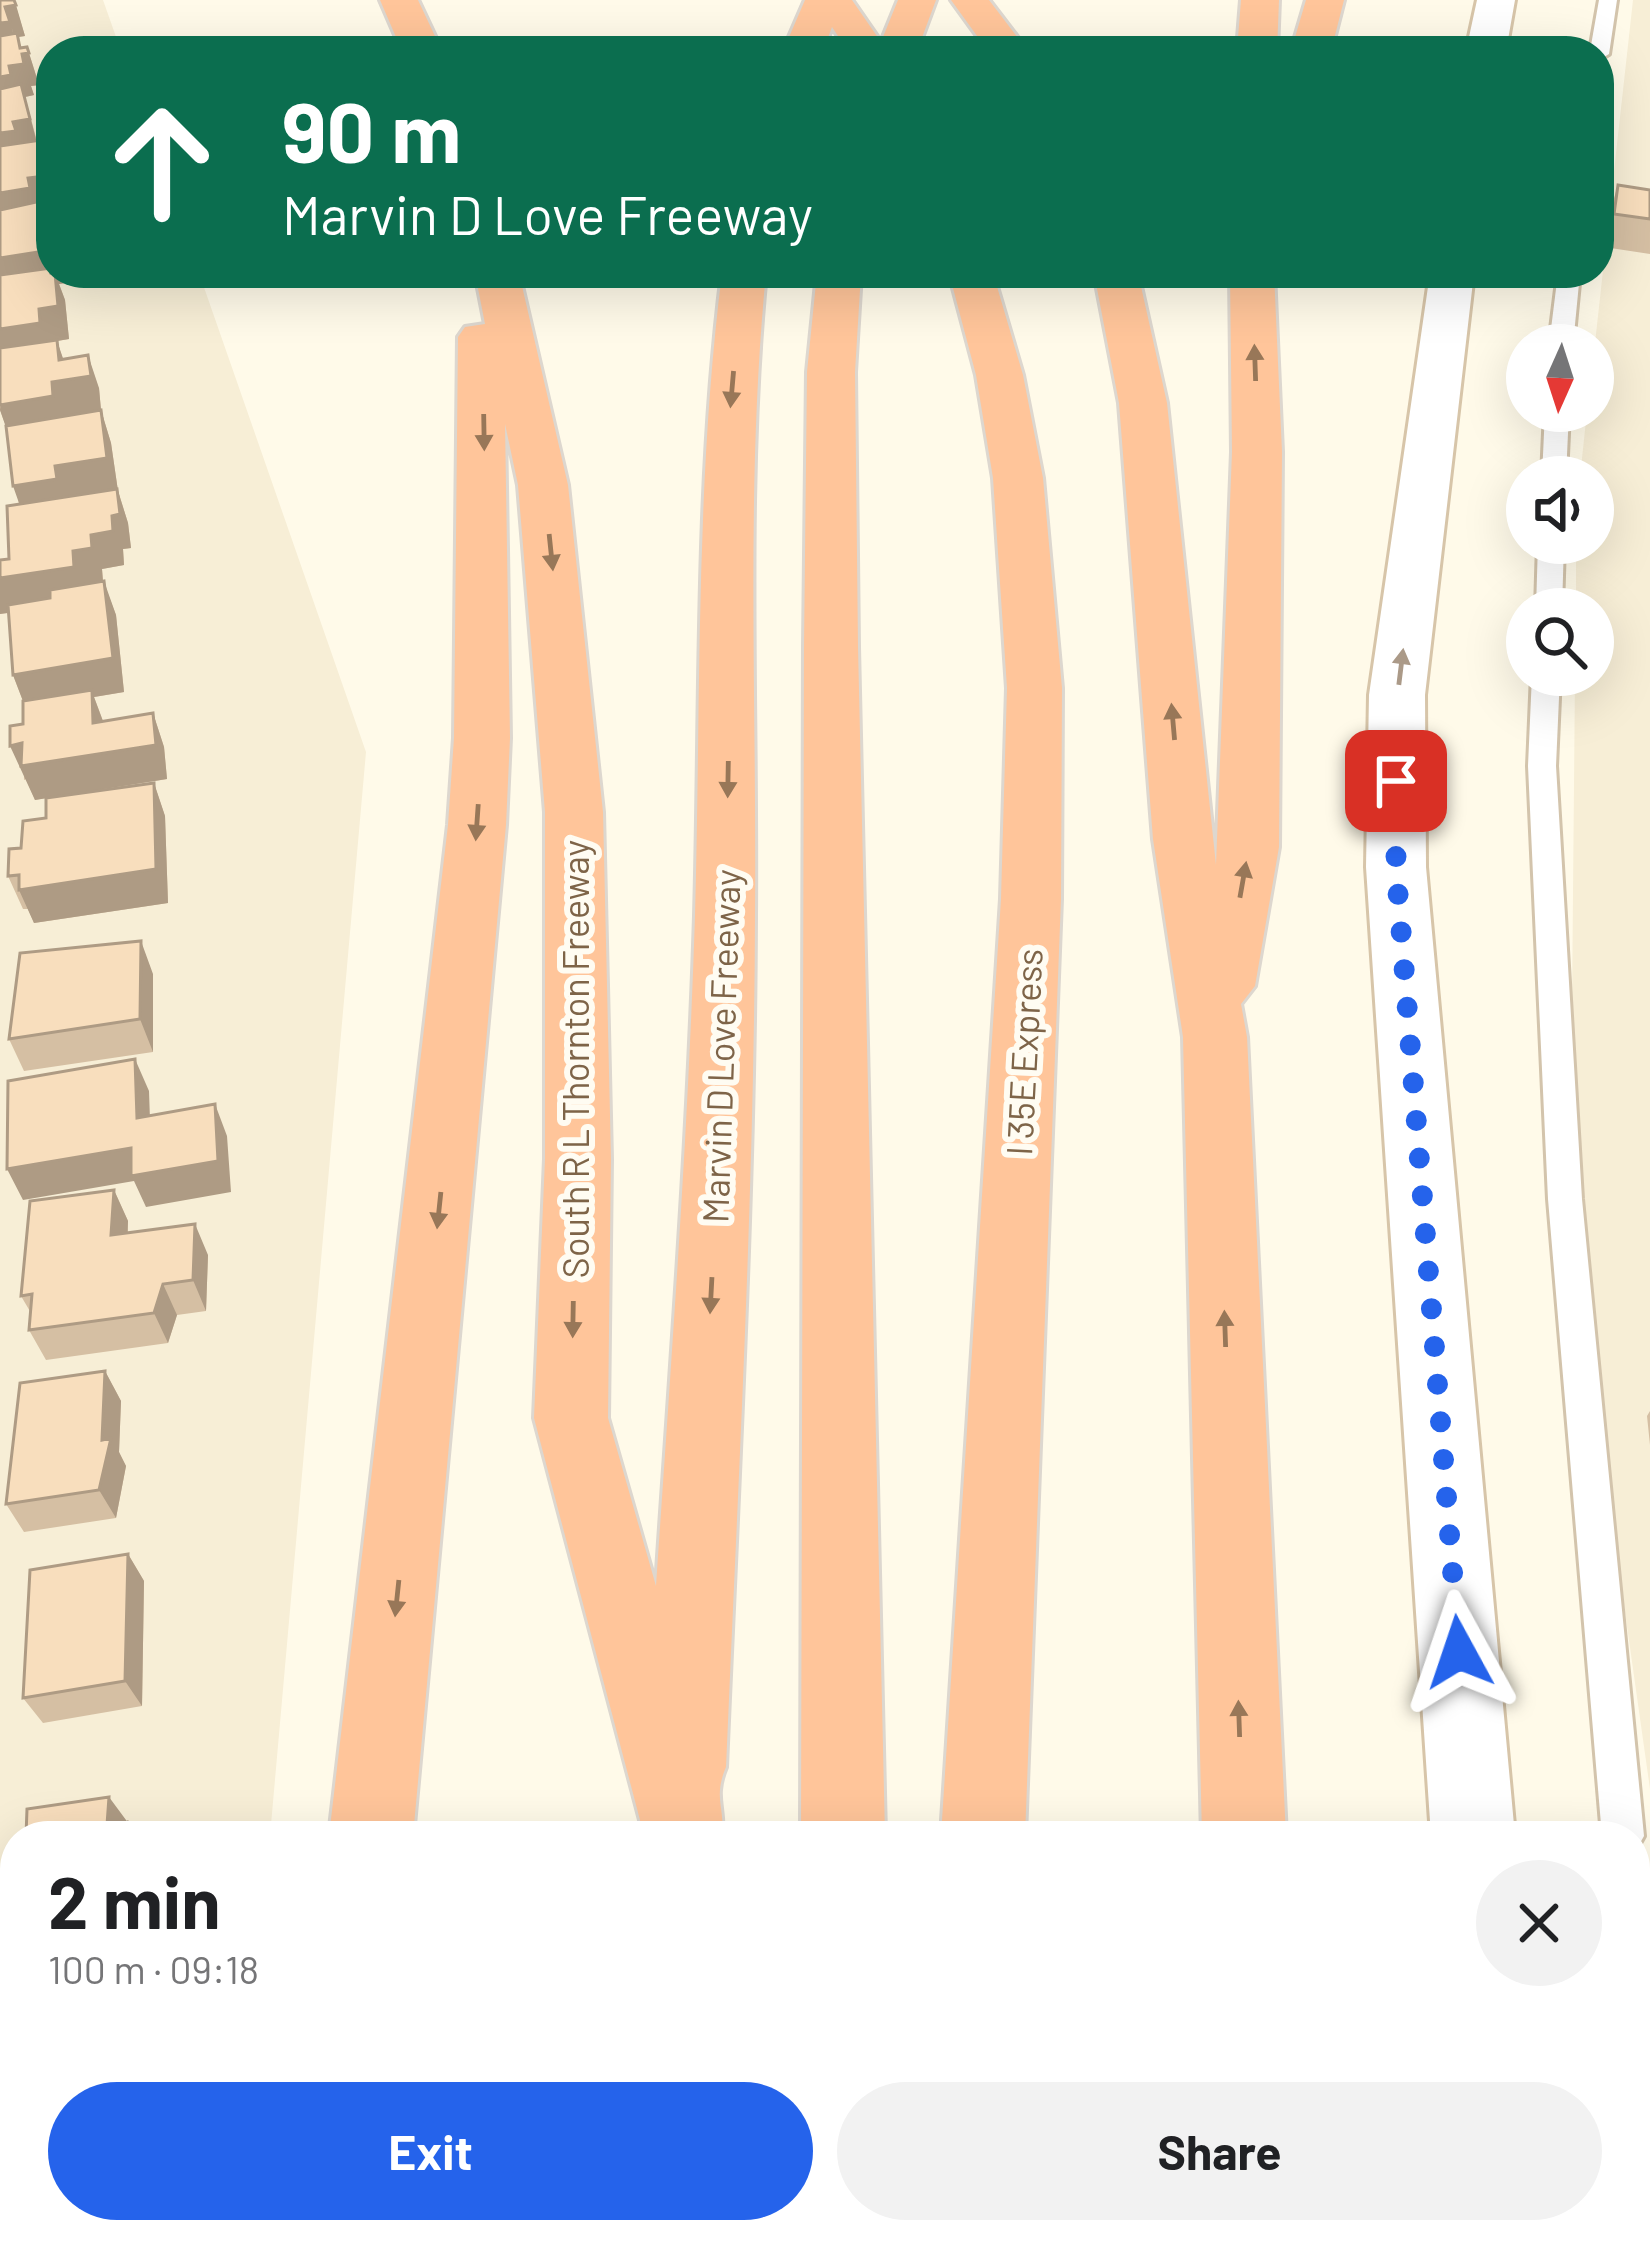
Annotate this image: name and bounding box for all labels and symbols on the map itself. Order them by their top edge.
north arrow [1506,324,1614,432]
one-way arrow [1245,343,1264,381]
one-way arrow [722,371,741,408]
one-way arrow [474,414,494,452]
one-way arrow [542,534,561,572]
one-way arrow [1392,648,1411,685]
one-way arrow [1163,703,1182,740]
pin [1345,730,1447,832]
one-way arrow [718,761,737,799]
one-way arrow [467,804,486,841]
street label: South R L Thornton Freeway [553,840,596,1278]
one-way arrow [1234,861,1253,898]
street label: Marvin D Love Freeway [692,868,748,1224]
street label: I 35E Express [996,947,1050,1157]
one-way arrow [429,1192,448,1229]
one-way arrow [701,1277,720,1315]
one-way arrow [564,1301,583,1339]
one-way arrow [1215,1309,1234,1347]
one-way arrow [387,1579,406,1617]
position arrow [1396,1589,1522,1715]
one-way arrow [1230,1699,1249,1737]

